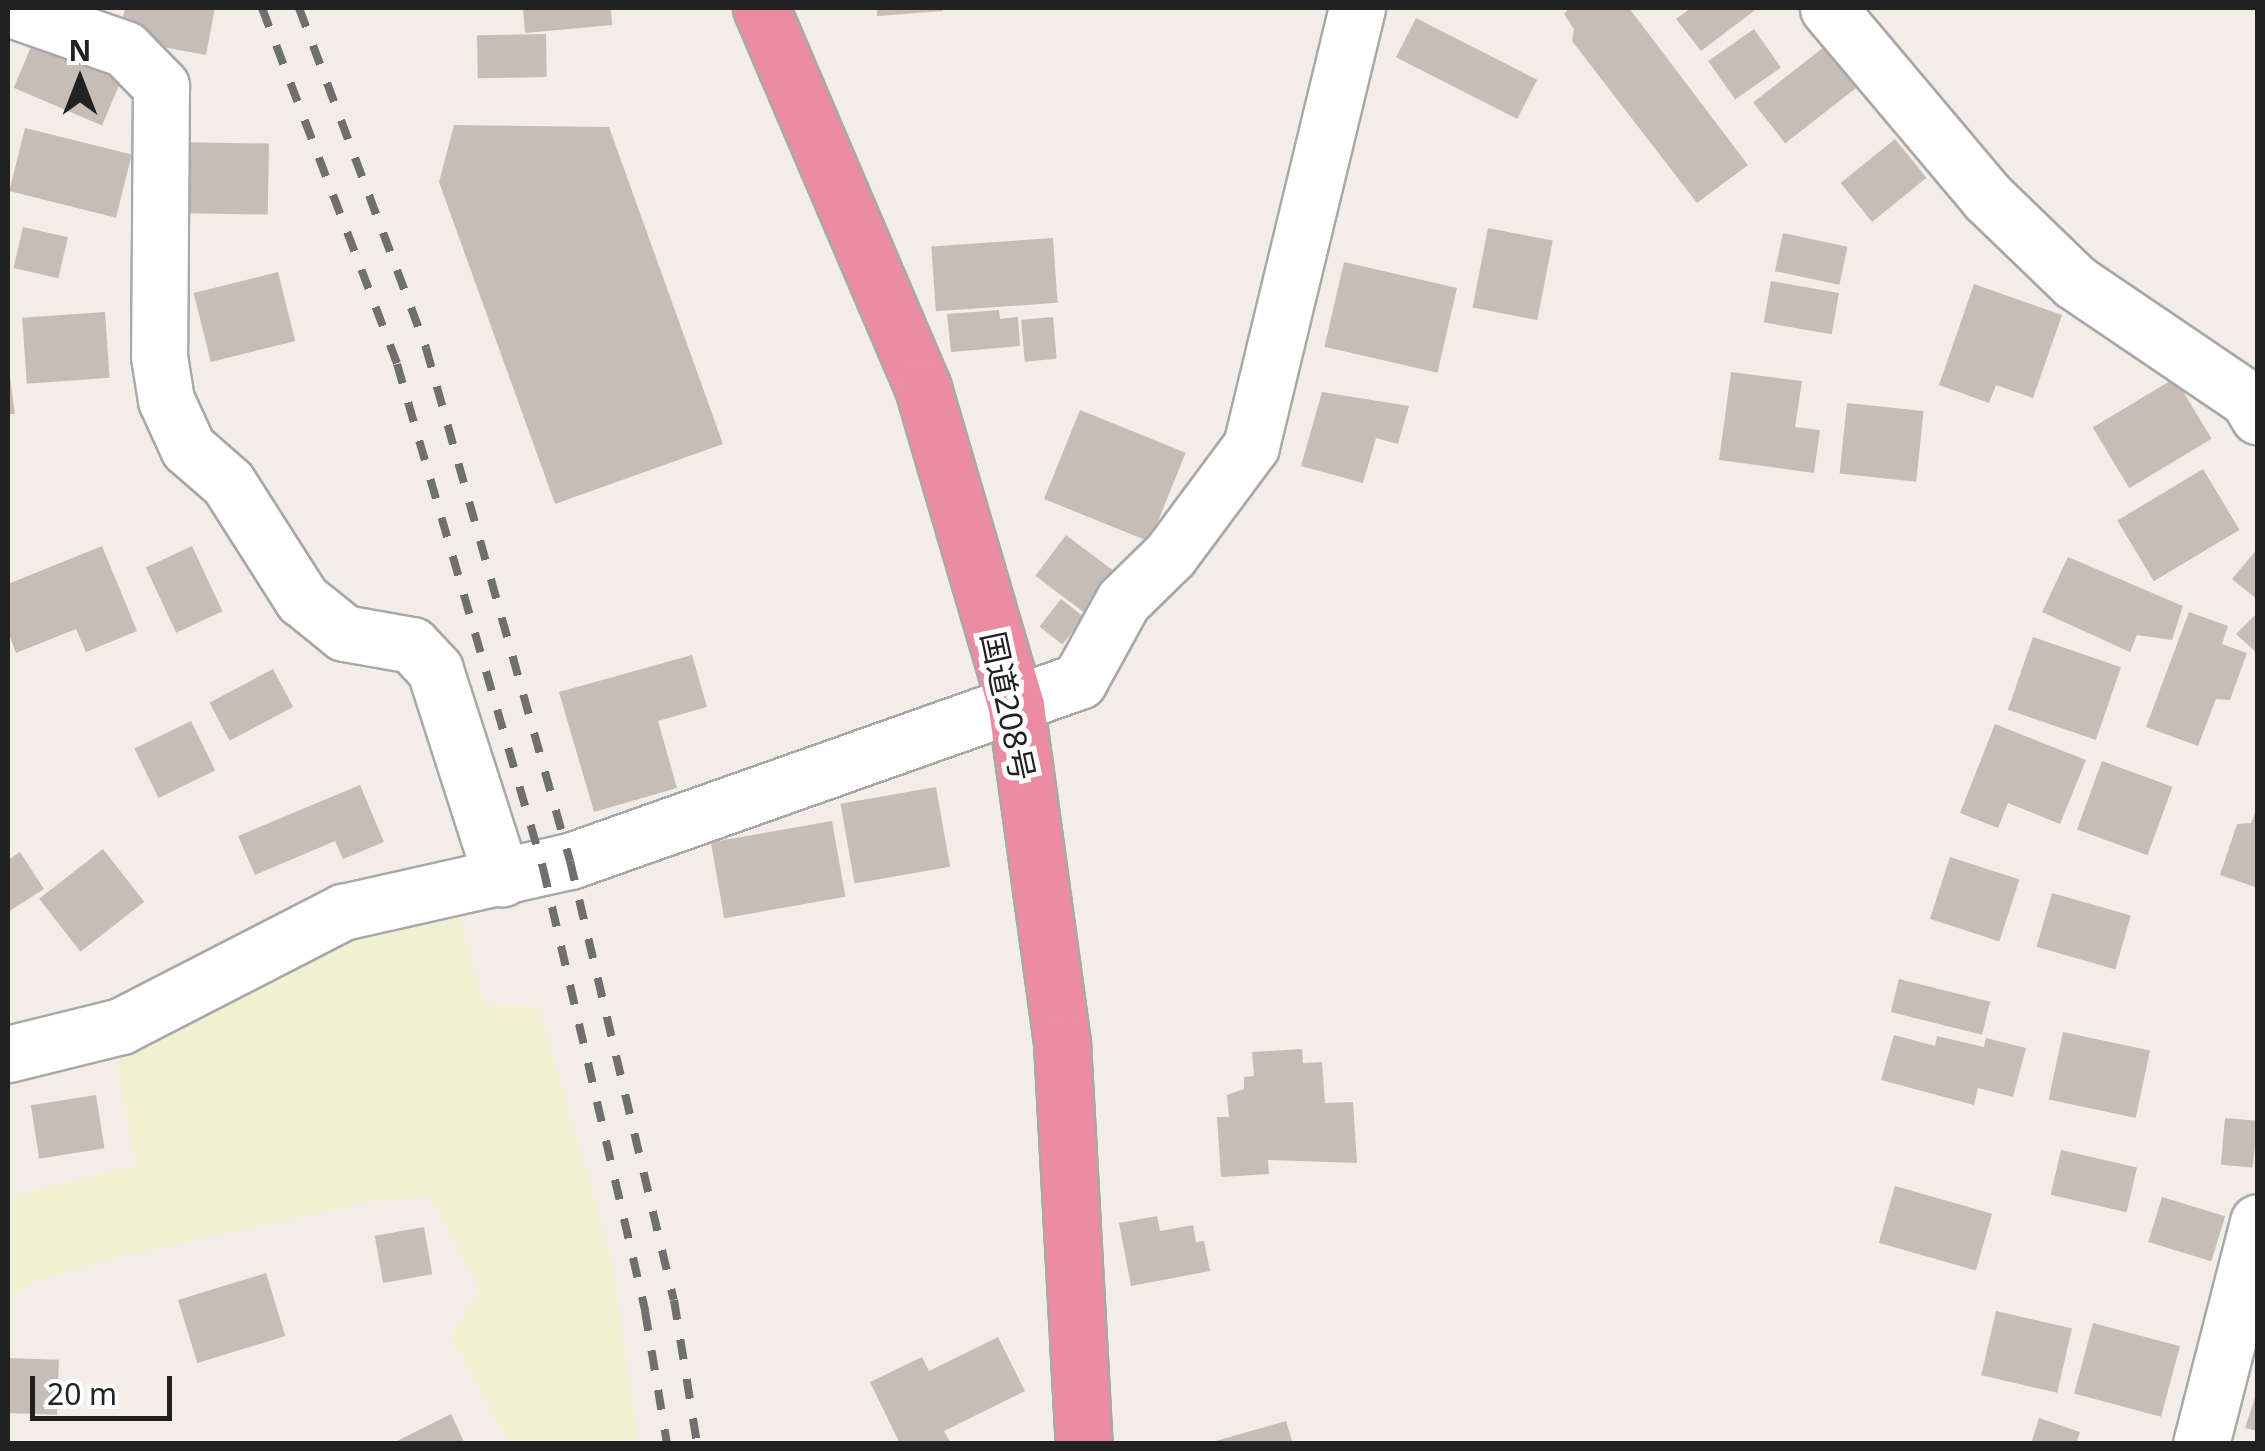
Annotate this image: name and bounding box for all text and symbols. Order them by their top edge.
north arrow [30,30,130,130]
text: N [69,31,91,69]
street label: 国道208号 [974,628,1042,784]
scale bar [35,1356,178,1418]
text: 20 m [47,1373,117,1414]

